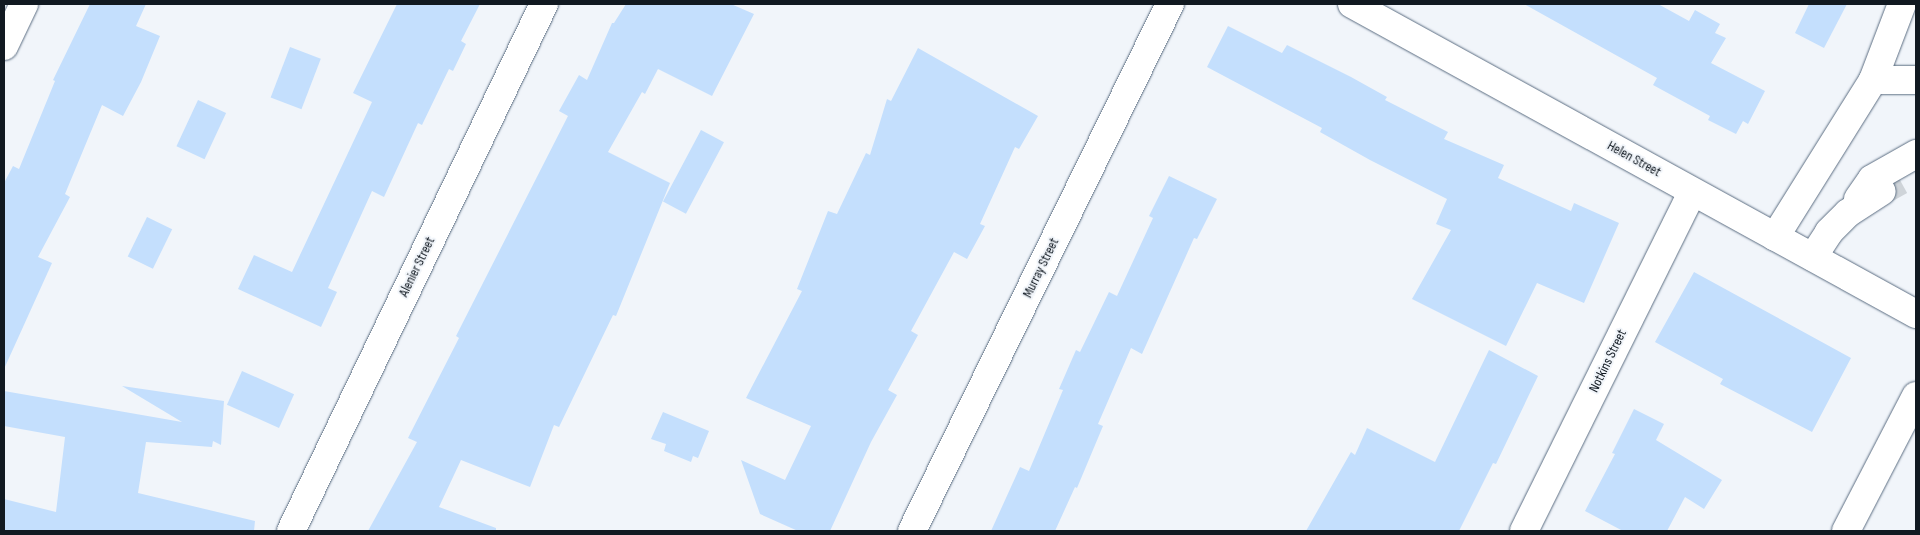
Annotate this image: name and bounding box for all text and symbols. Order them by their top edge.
street label: Helen Street [1604,137,1664,181]
street label: Alenier Street [395,234,439,300]
street label: Murray Street [1019,235,1063,301]
street label: Notkins Street [1586,327,1630,395]

